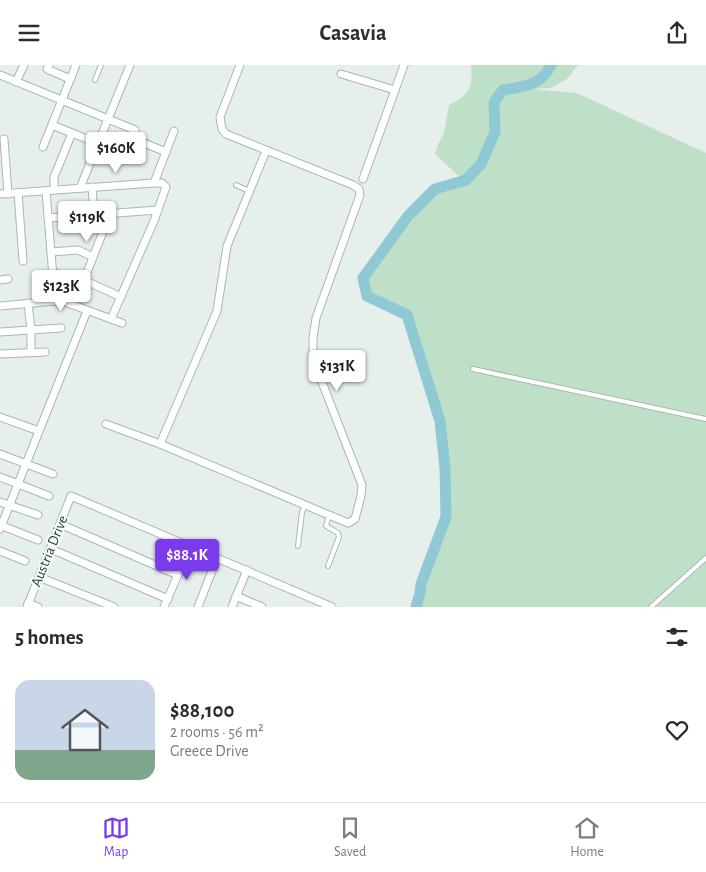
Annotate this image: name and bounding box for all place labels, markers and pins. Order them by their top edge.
pin: $160K [81,131,151,174]
pin: $119K [52,201,122,243]
pin: $123K [26,269,96,312]
pin: $131K [302,349,372,392]
pin: $88.1K [146,539,228,581]

